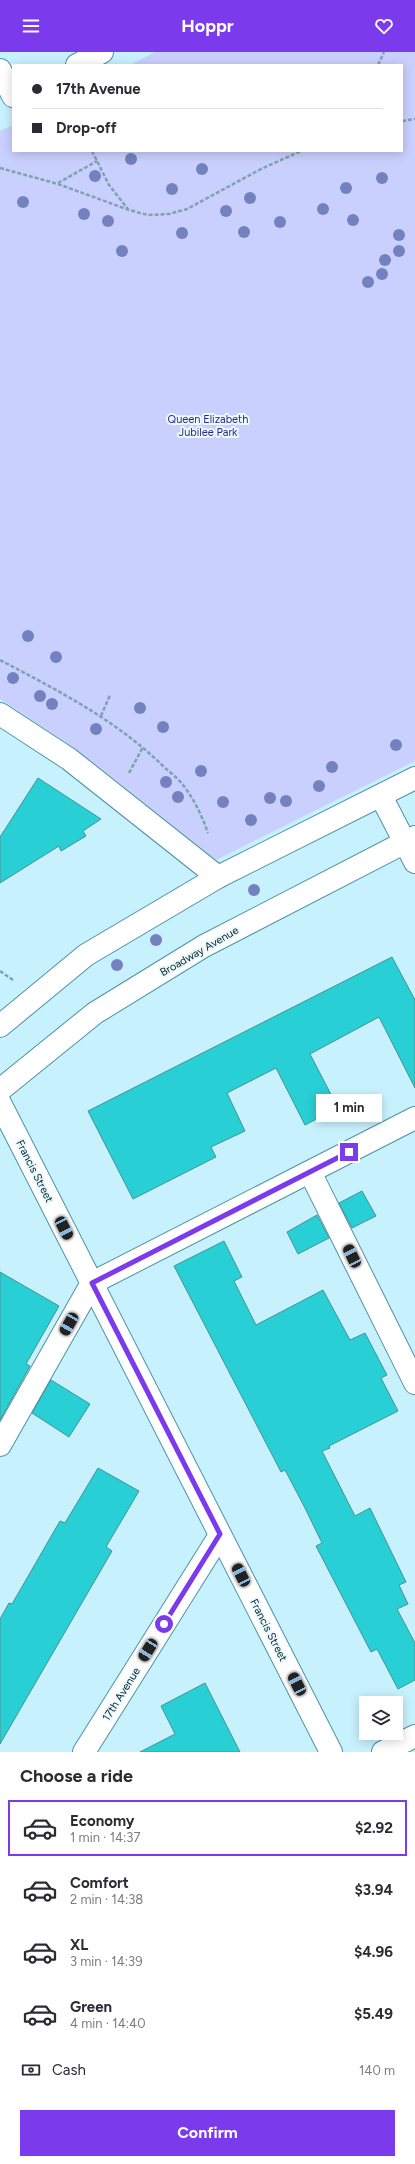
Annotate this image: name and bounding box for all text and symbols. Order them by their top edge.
icon: menu [20,15,42,37]
text: Hoppr [181,15,234,37]
icon: heart [373,15,395,37]
text: 17th Avenue [56,80,141,98]
text: Drop-off [56,119,117,137]
park label: Queen Elizabeth Jubilee Park [168,413,248,439]
street label: Broadway Avenue [158,924,241,979]
callout: 1 min [316,1094,382,1122]
text: 1 min [334,1100,364,1115]
street label: Francis Street [13,1138,56,1205]
route end [340,1143,358,1161]
car [53,1215,75,1241]
car [341,1243,363,1269]
car [58,1311,80,1337]
car [230,1562,252,1588]
street label: Francis Street [247,1597,290,1664]
route start [155,1615,173,1633]
car [137,1637,159,1663]
street label: 17th Avenue [100,1665,143,1723]
car [286,1671,308,1697]
map controls [359,1696,403,1740]
button: layers [359,1696,403,1740]
text: Choose a ride [20,1765,133,1787]
icon: car [22,1810,58,1846]
text: Economy [70,1812,135,1830]
text: $2.92 [355,1819,393,1837]
text: 1 min · 14:37 [70,1830,140,1845]
icon: car [22,1872,58,1908]
text: Comfort [70,1874,129,1892]
text: $3.94 [354,1881,393,1899]
text: 2 min · 14:38 [70,1892,143,1907]
icon: car [22,1934,58,1970]
text: XL [70,1936,88,1954]
text: $4.96 [354,1943,393,1961]
text: 3 min · 14:39 [70,1954,143,1969]
icon: car [22,1996,58,2032]
text: Green [70,1998,112,2016]
text: $5.49 [354,2005,393,2023]
text: 4 min · 14:40 [70,2016,145,2031]
icon: cash [20,2059,42,2081]
text: Cash [52,2061,86,2079]
text: 140 m [359,2063,395,2078]
button: Confirm [20,2110,395,2156]

